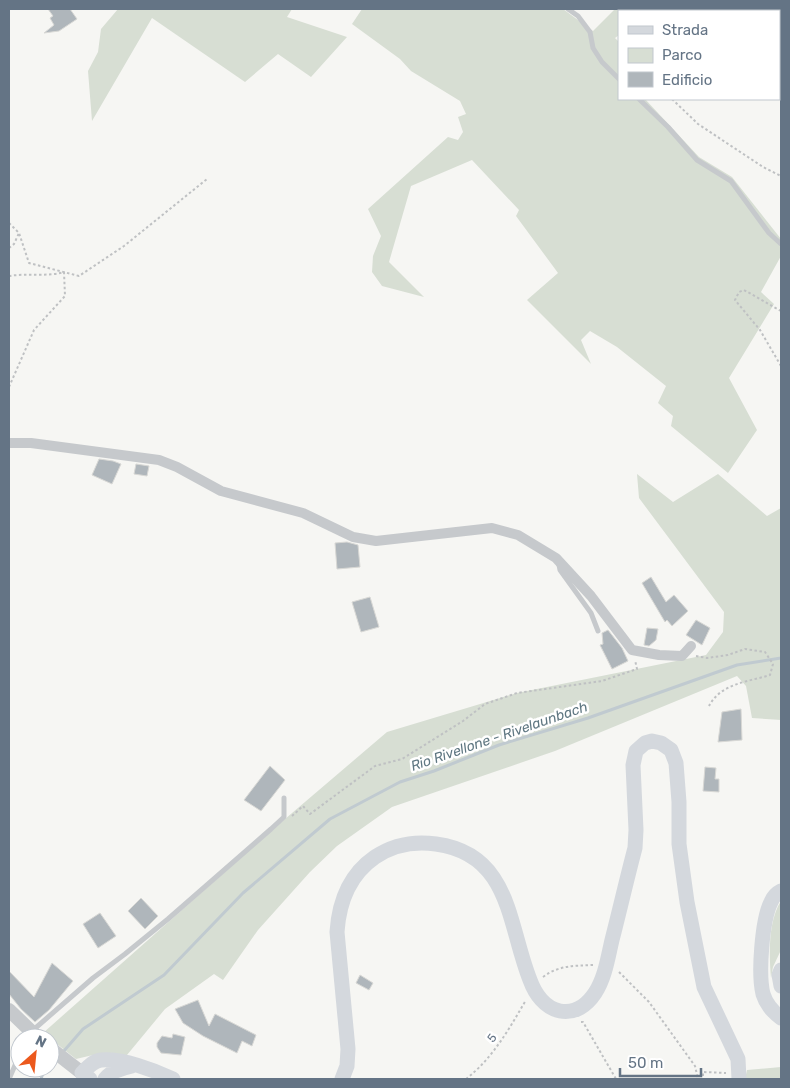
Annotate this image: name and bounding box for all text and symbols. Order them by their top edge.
legend [618,10,780,100]
text: Strada [662,21,708,39]
text: Parco [662,46,702,64]
text: Edificio [662,71,712,89]
water label: Rio Rivellone - Rivelaunbach [408,698,590,775]
north arrow [10,1028,60,1078]
street label: 5 [484,1031,500,1045]
text: N [32,1032,49,1052]
scale bar [620,1046,701,1078]
text: 50 m [628,1054,663,1072]

